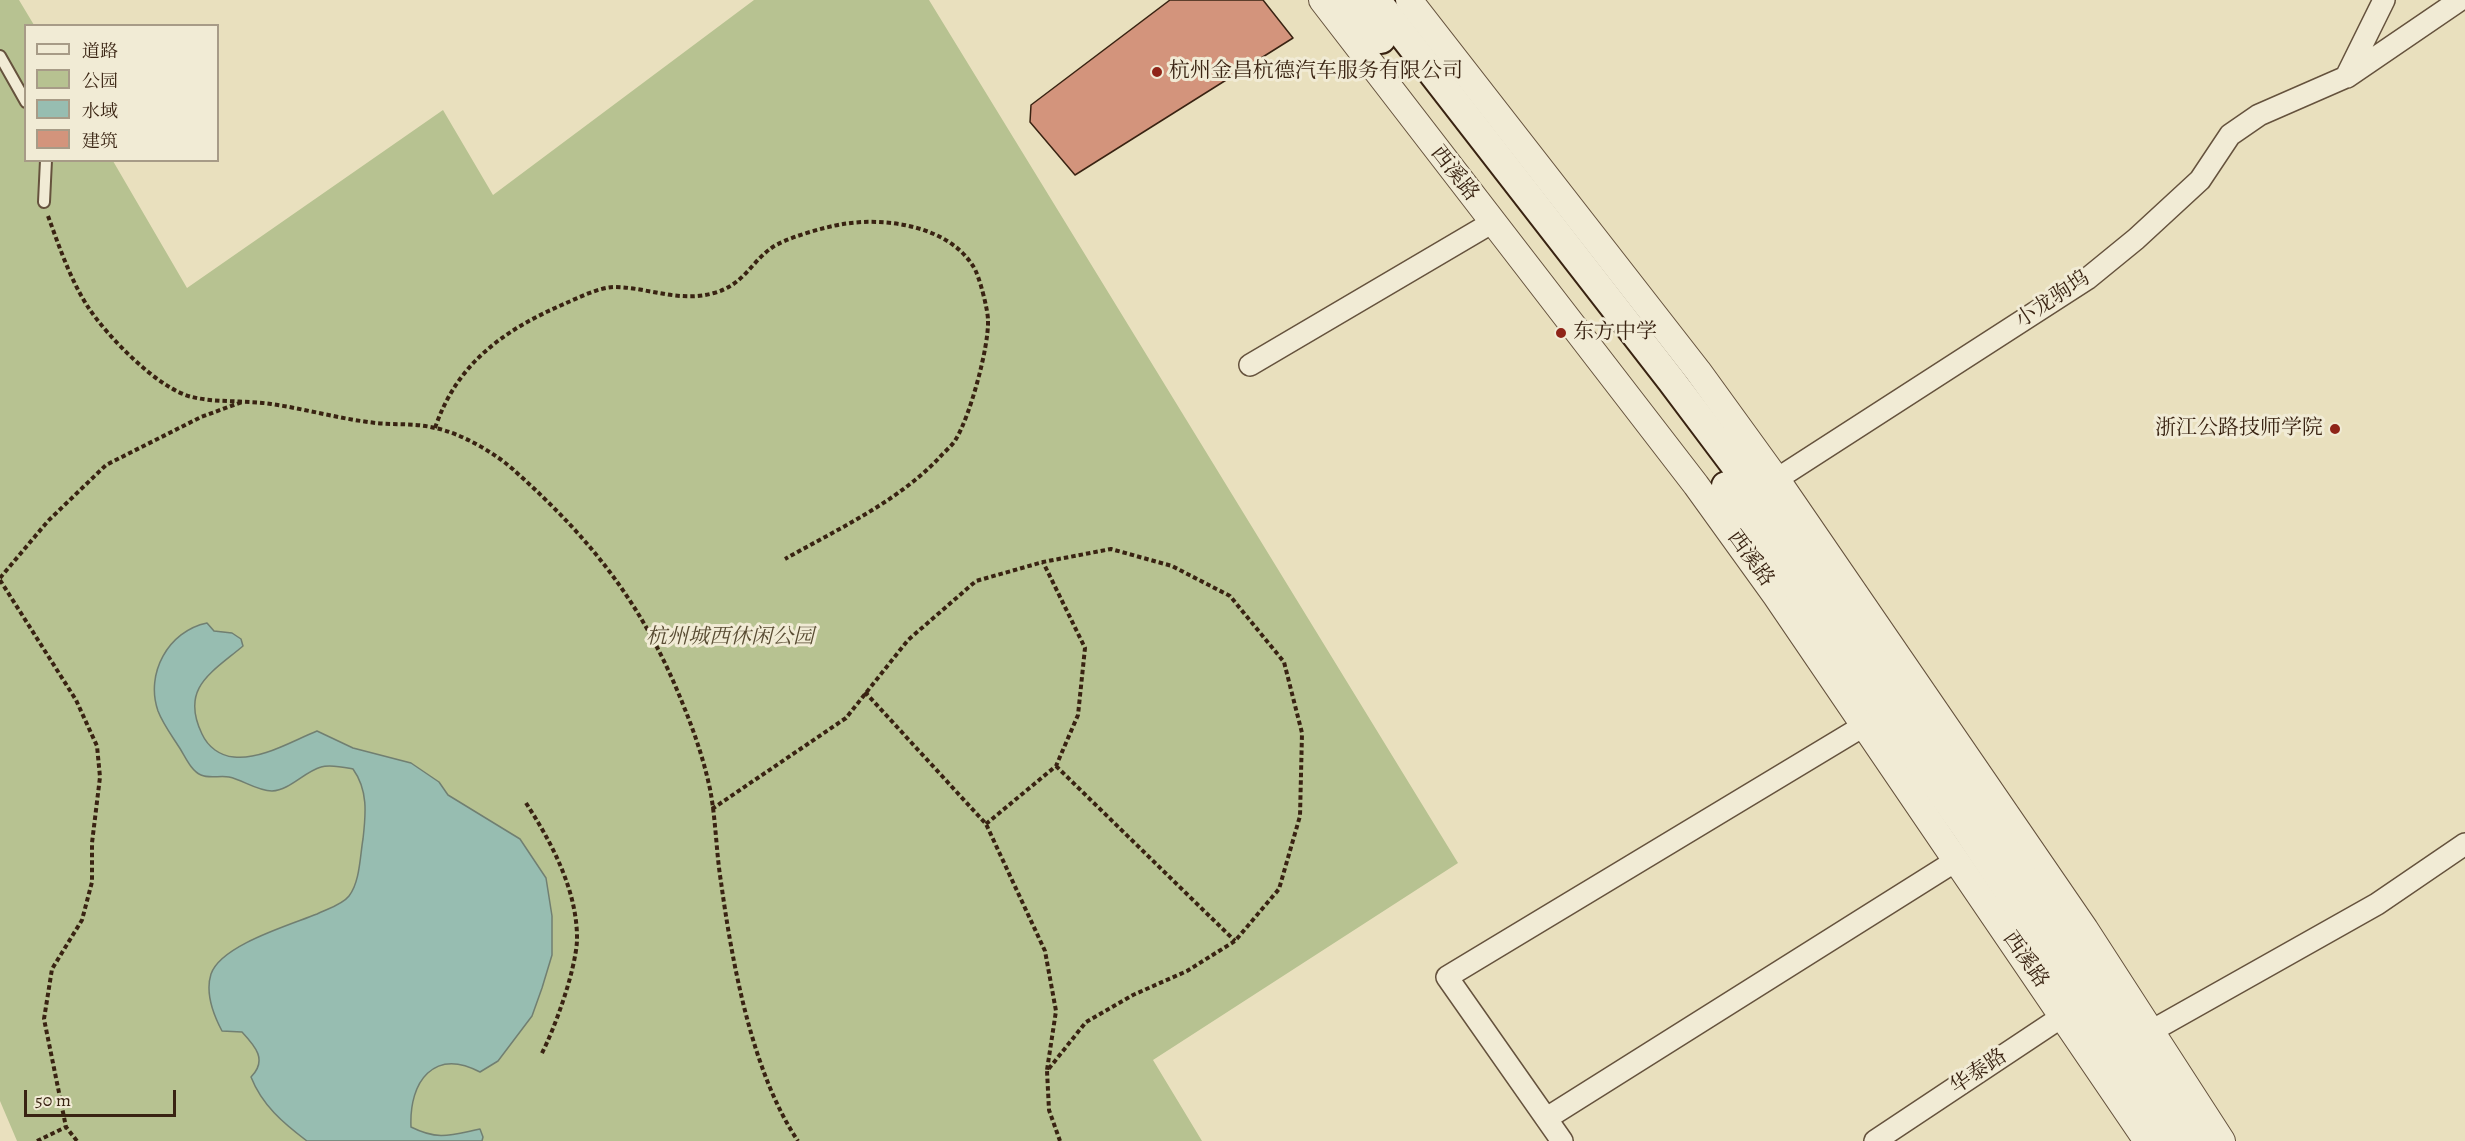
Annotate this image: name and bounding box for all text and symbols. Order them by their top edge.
legend [24,24,219,162]
text: 道路 [82,39,118,63]
place label: 杭州金昌杭德汽车服务有限公司 [1169,59,1463,85]
marker: 杭州金昌杭德汽车服务有限公司 [1150,65,1164,79]
text: 公园 [82,69,118,93]
text: 水域 [82,99,118,123]
text: 建筑 [82,129,118,153]
street label: 西溪路 [1425,141,1483,207]
street label: 小龙驹坞 [2011,266,2095,334]
place label: 东方中学 [1573,320,1657,346]
marker: 东方中学 [1554,326,1568,340]
place label: 浙江公路技师学院 [2155,416,2323,442]
marker: 浙江公路技师学院 [2328,422,2342,436]
street label: 西溪路 [1721,526,1779,592]
park label: 杭州城西休闲公园 [646,625,814,651]
street label: 西溪路 [1997,927,2053,993]
street label: 华泰路 [1946,1044,2012,1100]
scale bar [27,1078,178,1116]
text: 50 m [35,1088,71,1112]

